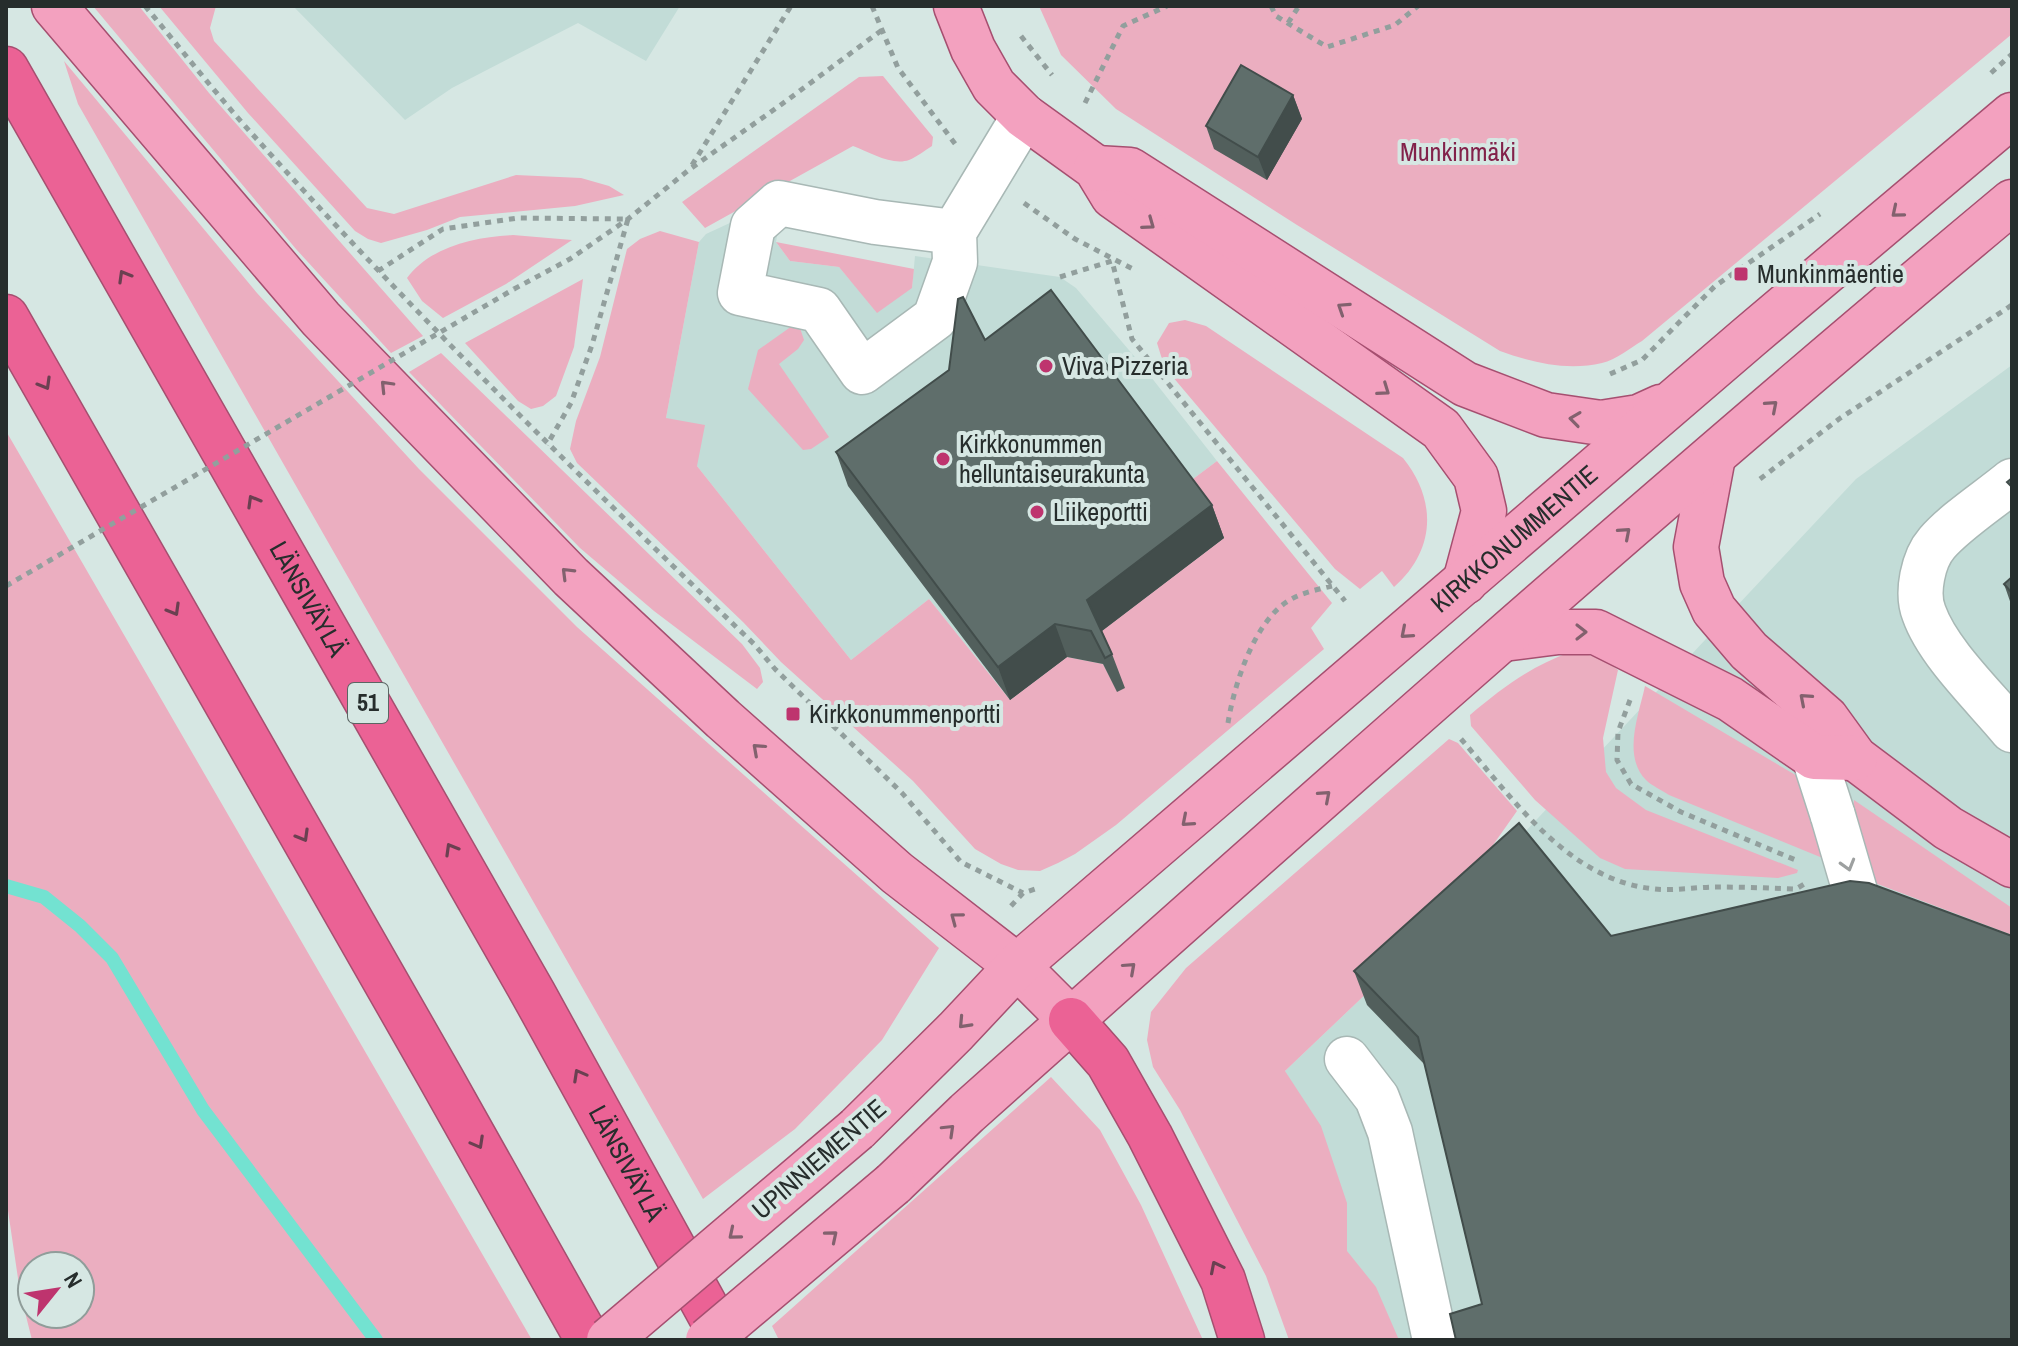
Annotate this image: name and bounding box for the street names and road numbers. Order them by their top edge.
street label: KIRKKONUMMENTIE [1423,457,1605,620]
street label: LÄNSIVÄYLÄ [262,535,356,663]
road number: 51 [348,683,388,723]
street label: UPINNIEMENTIE [744,1091,893,1227]
street label: LÄNSIVÄYLÄ [581,1099,673,1228]

